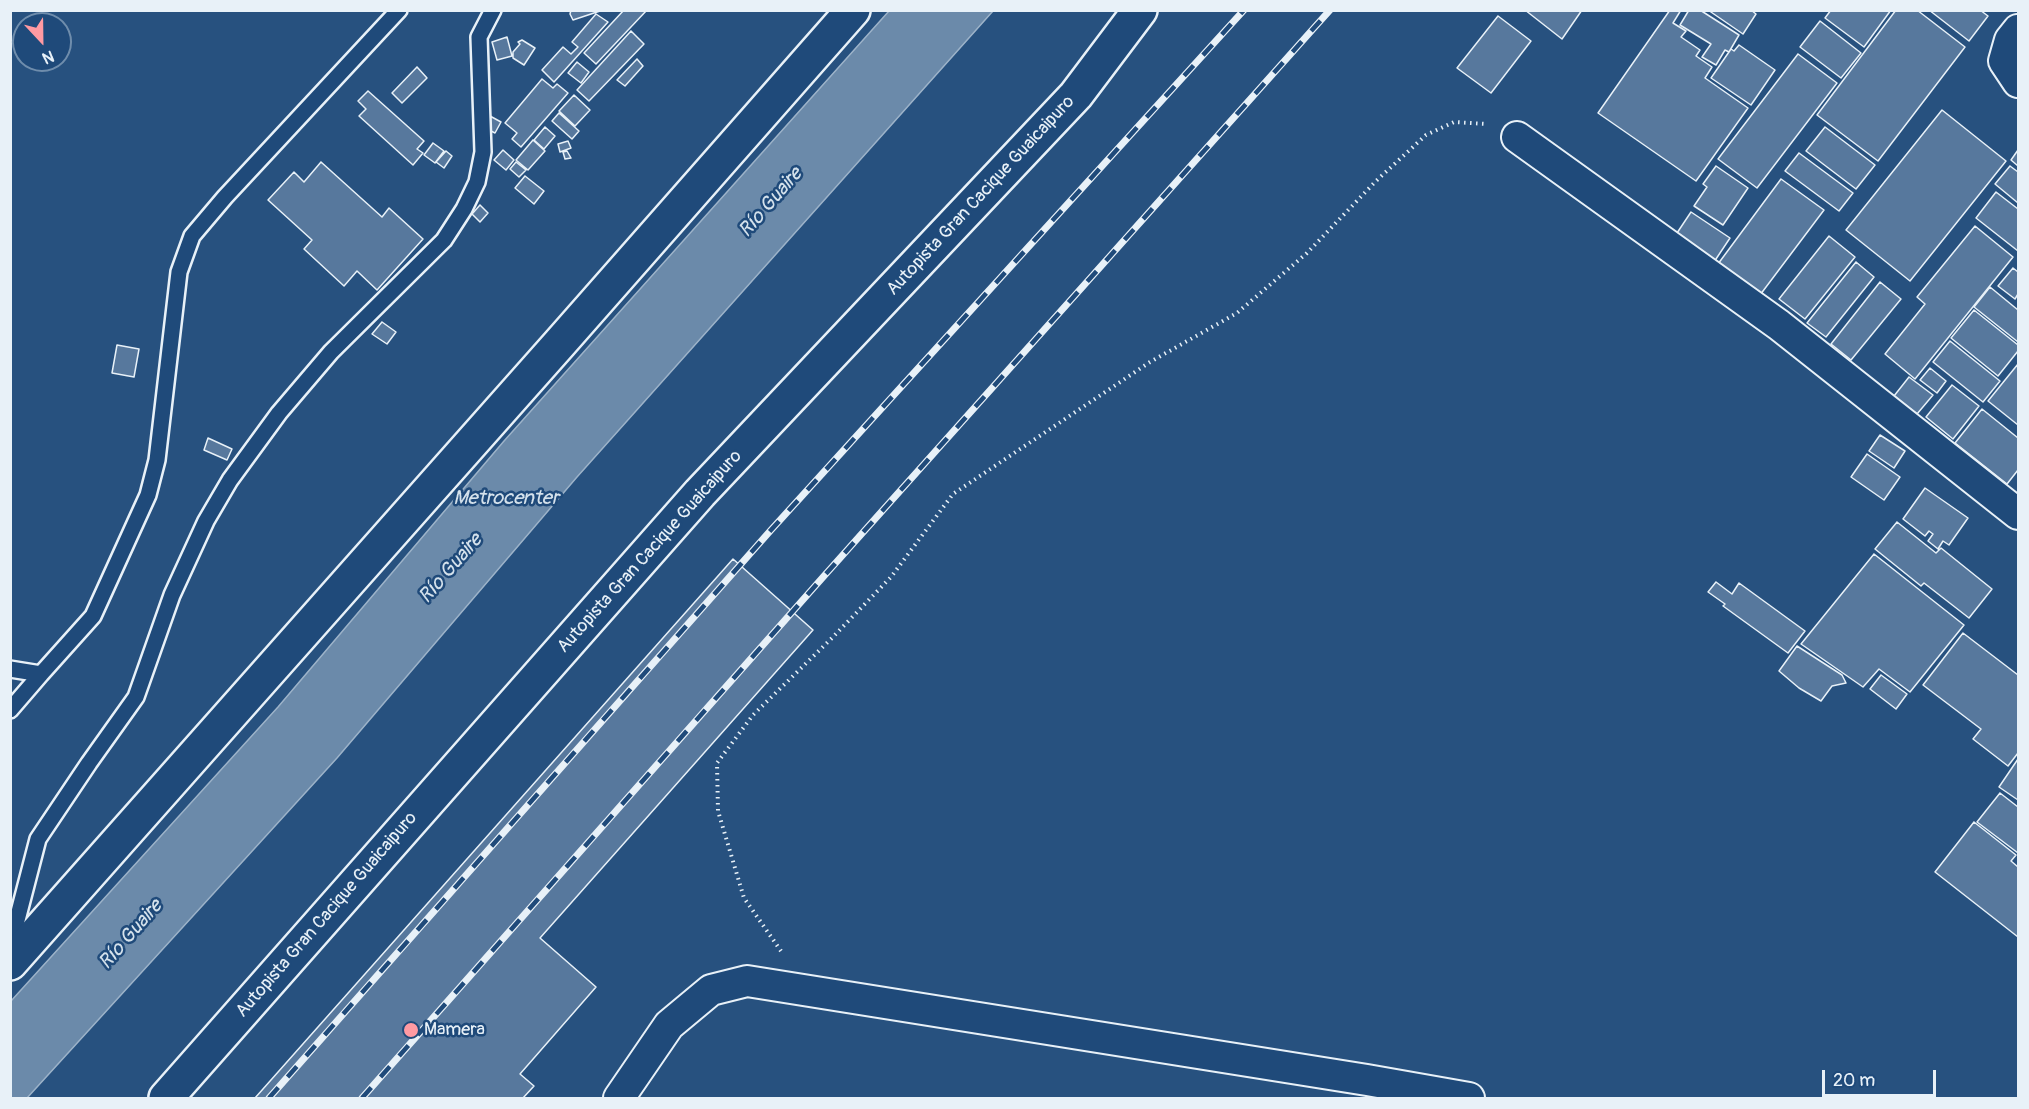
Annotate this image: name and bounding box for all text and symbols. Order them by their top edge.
north arrow [12,12,72,72]
text: N [39,46,57,68]
street label: Autopista Gran Cacique Guaicaipuro [883,92,1079,300]
water label: Río Guaire [734,163,808,243]
street label: Autopista Gran Cacique Guaicaipuro [553,446,747,658]
water label: Metrocenter [453,487,559,511]
water label: Río Guaire [414,529,488,609]
street label: Autopista Gran Cacique Guaicaipuro [232,808,422,1022]
water label: Río Guaire [94,895,168,975]
place label: Mamera [424,1019,485,1041]
marker: Mamera [402,1021,420,1039]
scale bar [1825,1058,1939,1096]
text: 20 m [1833,1069,1875,1092]

